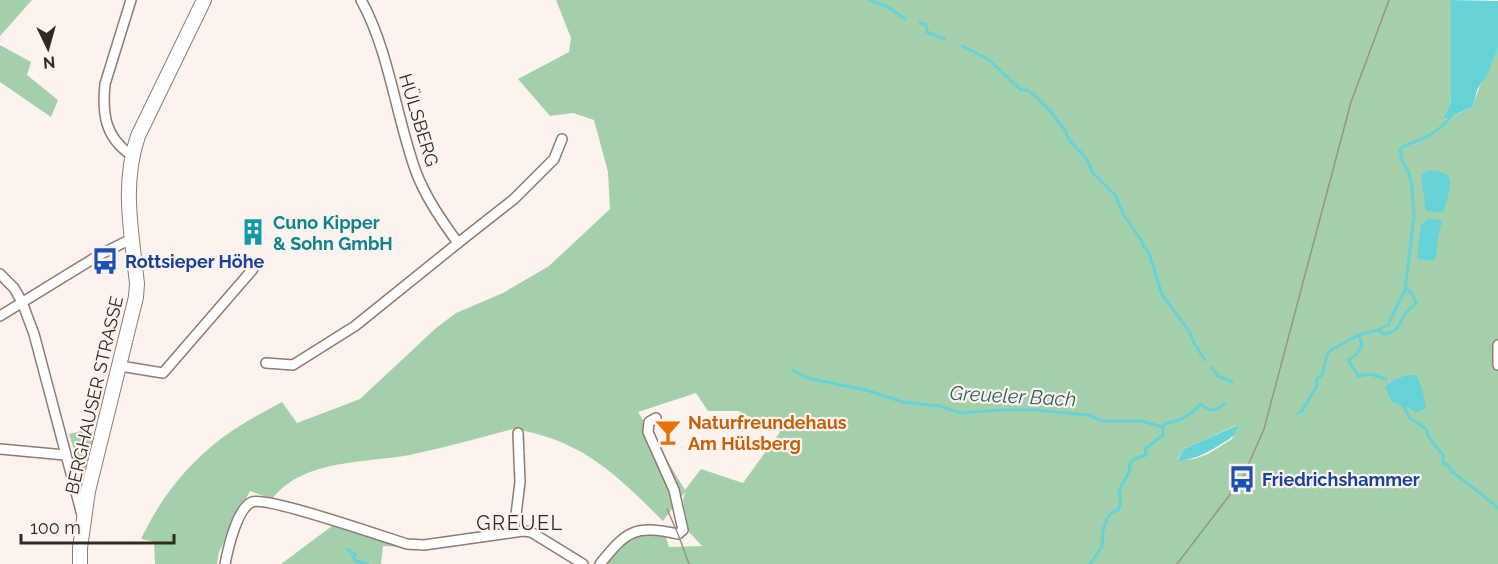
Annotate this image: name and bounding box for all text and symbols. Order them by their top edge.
north arrow [18,18,78,78]
text: N [42,52,56,72]
street label: HÜLSBERG [395,71,443,169]
place label: Cuno Kipper & Sohn GmbH [273,212,393,254]
building icon: Cuno Kipper & Sohn GmbH [238,217,268,247]
bus stop icon: Rottsieper Höhe [90,246,120,276]
place label: Rottsieper Höhe [125,251,265,272]
street label: BERGHAUSER STRASSE [61,294,127,496]
water label: Greueler Bach [949,381,1077,411]
place label: Naturfreundehaus Am Hülsberg [688,412,847,454]
bar icon: Naturfreundehaus Am Hülsberg [653,417,683,447]
bus stop icon: Friedrichshammer [1227,464,1257,494]
place label: Friedrichshammer [1262,469,1420,490]
scale bar [21,507,174,545]
district label: GREUEL [476,511,564,535]
text: 100 m [30,517,81,538]

